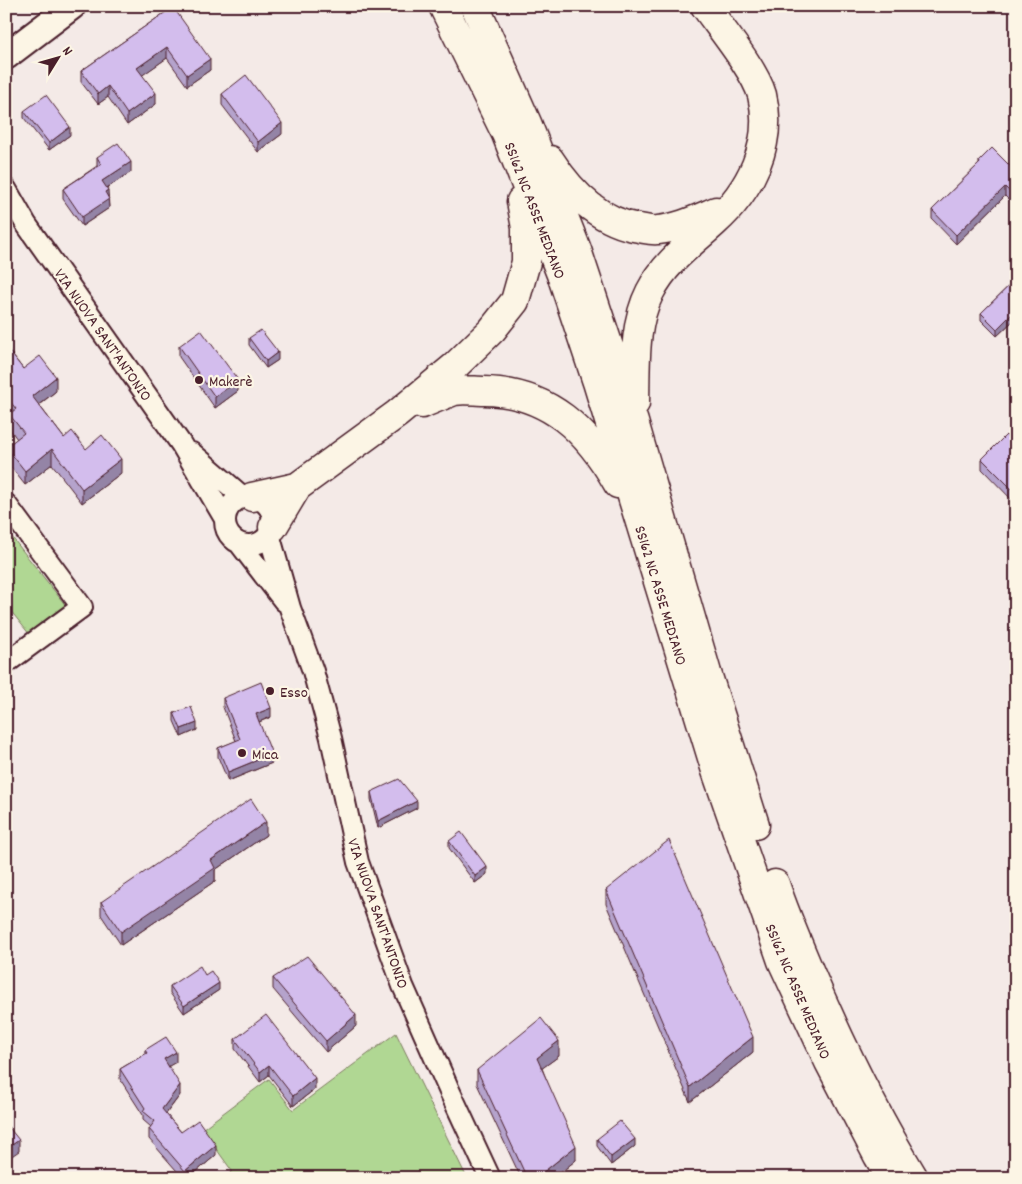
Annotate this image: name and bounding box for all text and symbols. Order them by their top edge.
north arrow [32,32,82,82]
text: N [57,43,77,60]
street label: SS162 NC ASSE MEDIANO [497,139,570,283]
street label: VIA NUOVA SANT'ANTONIO [47,264,157,407]
place label: Makerè [209,371,252,394]
marker: Makerè [193,374,205,386]
street label: SS162 NC ASSE MEDIANO [627,523,692,668]
place label: Esso [280,682,308,705]
marker: Esso [264,685,276,697]
place label: Mica [252,744,279,767]
marker: Mica [236,747,248,759]
street label: VIA NUOVA SANT'ANTONIO [340,836,413,992]
street label: SS162 NC ASSE MEDIANO [758,921,836,1063]

